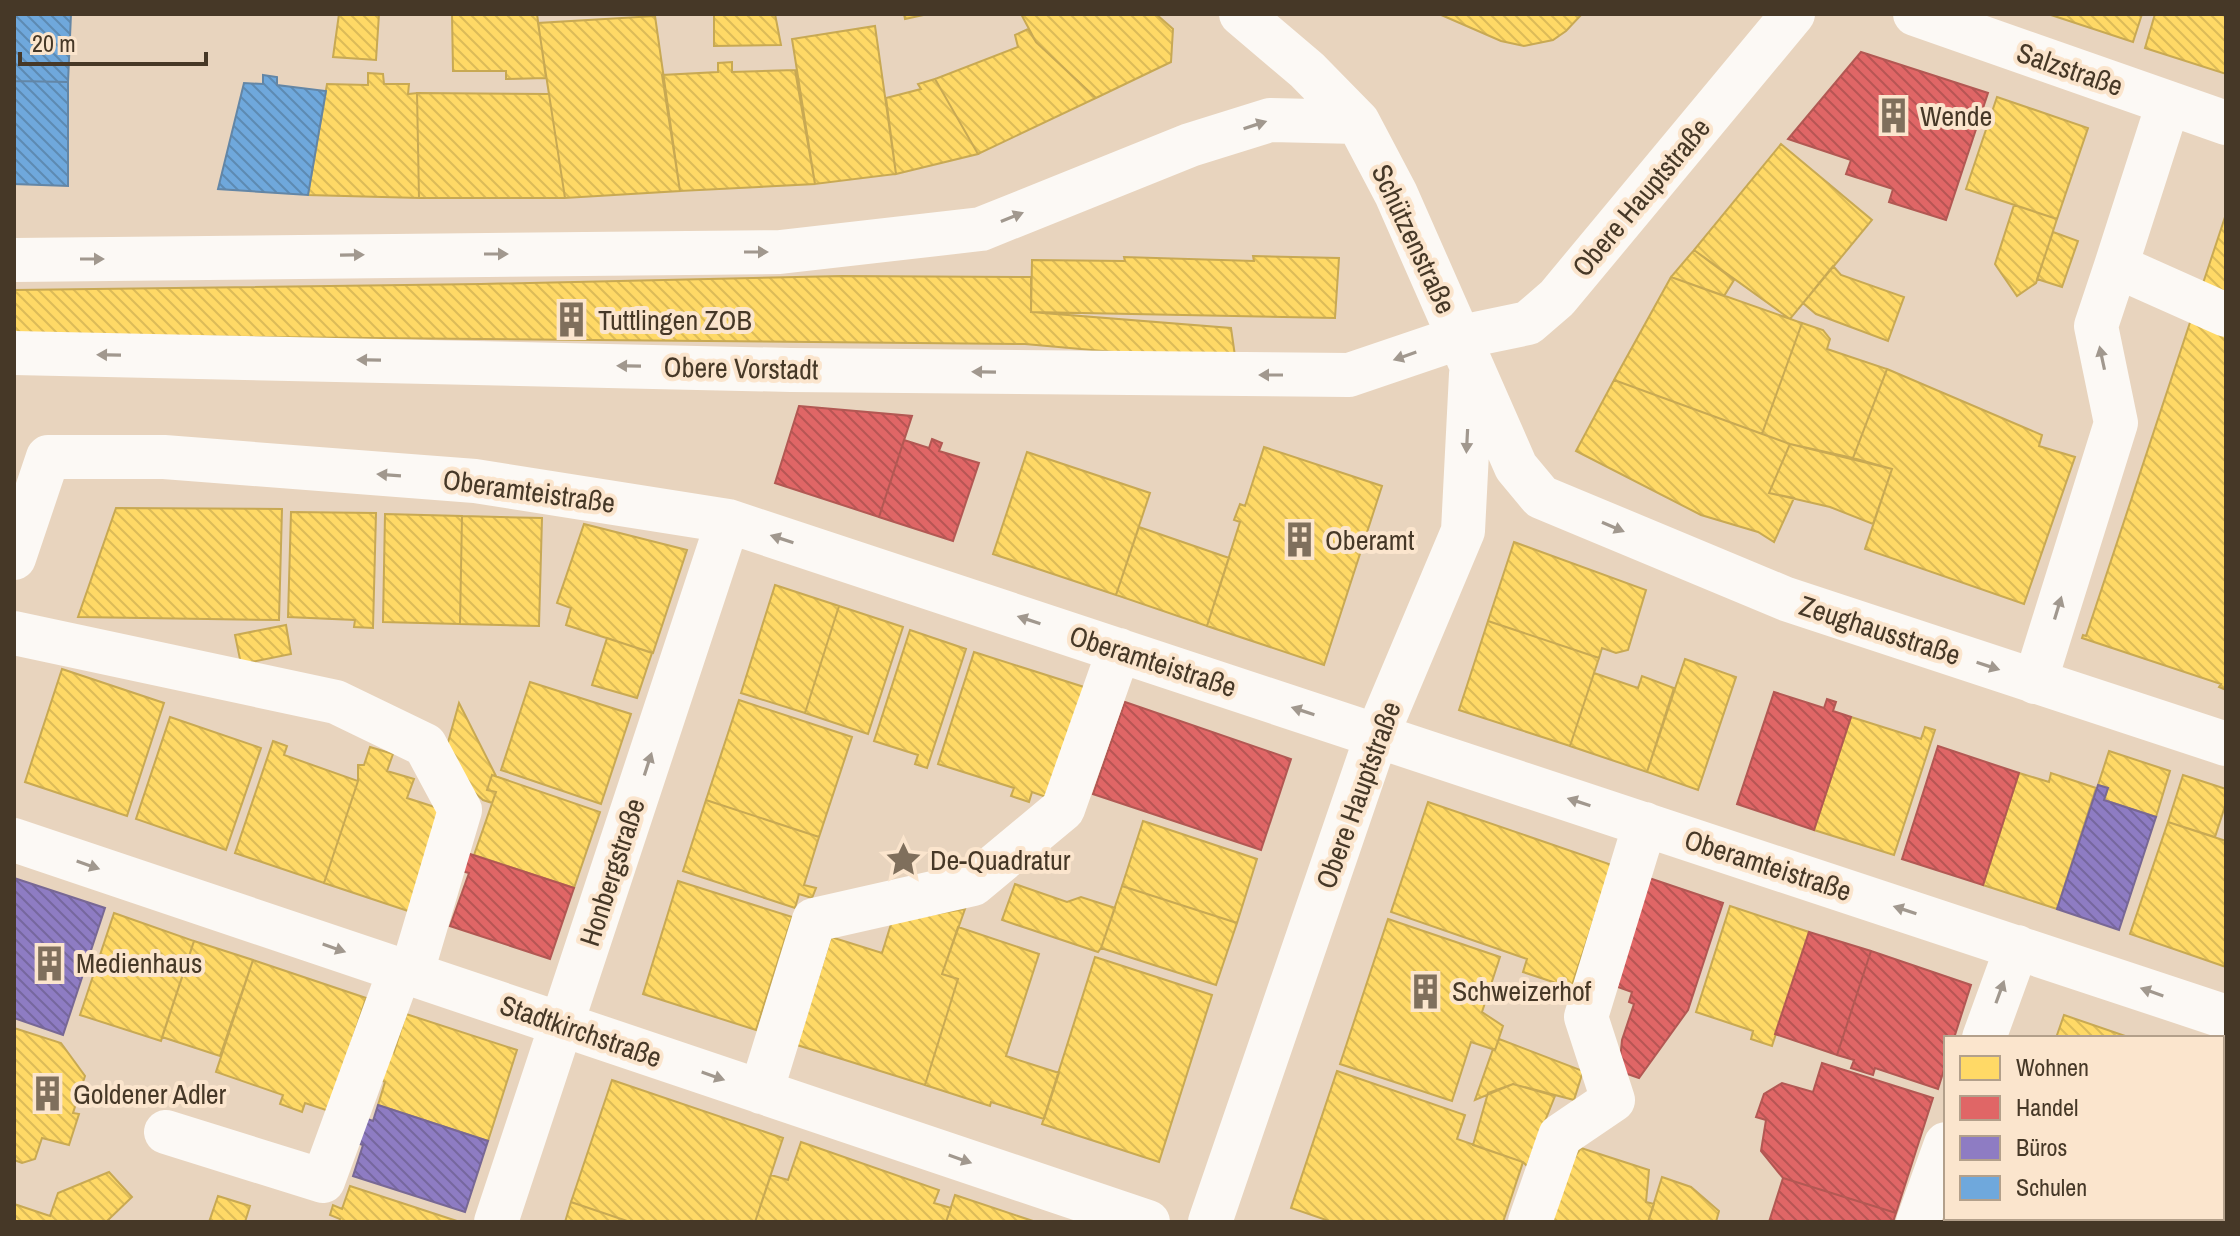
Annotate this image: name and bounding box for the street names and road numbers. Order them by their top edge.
street label: Salzstraße [2012,33,2128,105]
street label: Obere Hauptstraße [1563,110,1719,284]
street label: Schützenstraße [1363,158,1465,320]
street label: Obere Vorstadt [663,348,819,388]
street label: Oberamteistraße [440,460,618,522]
street label: Zeughausstraße [1795,586,1965,674]
street label: Oberamteistraße [1065,616,1241,706]
street label: Obere Hauptstraße [1307,696,1409,894]
street label: Honbergstraße [570,793,654,951]
street label: Oberamteistraße [1680,820,1856,910]
street label: Stadtkirchstraße [495,986,667,1076]

